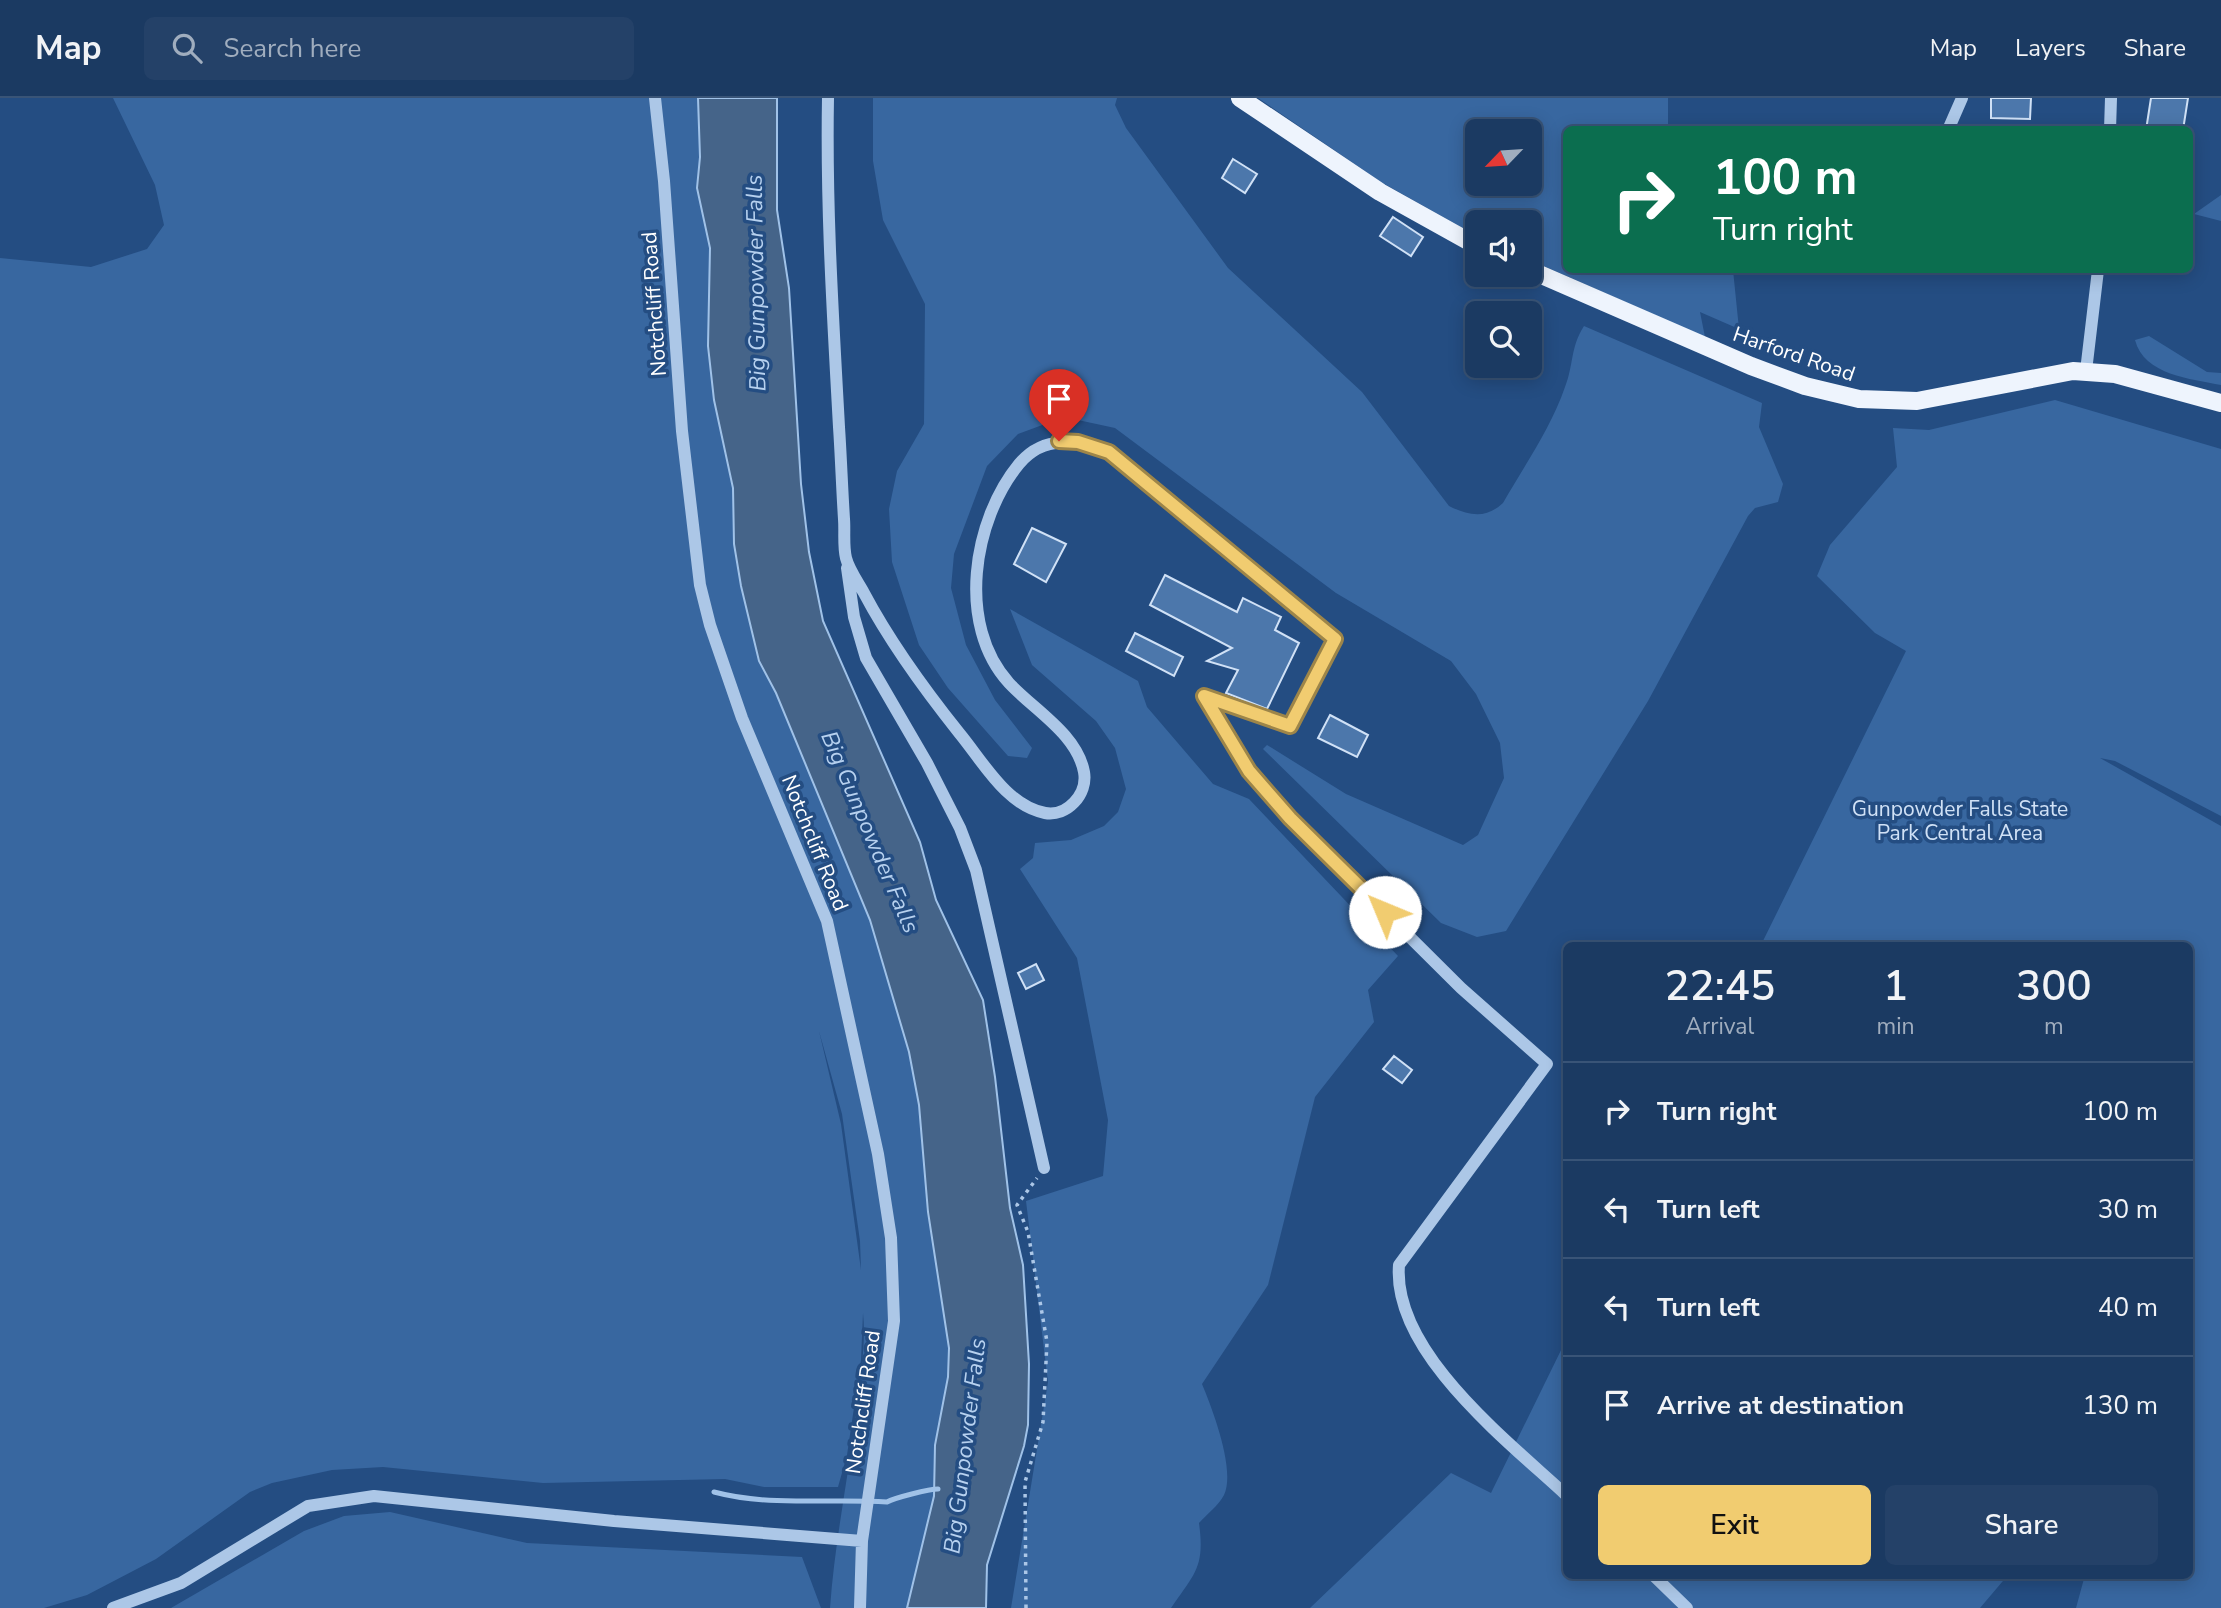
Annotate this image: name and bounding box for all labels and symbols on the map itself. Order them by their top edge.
north arrow [1465,119,1542,196]
water label: Big Gunpowder Falls [739,174,773,392]
street label: Notchcliff Road [635,231,673,377]
street label: Harford Road [1729,320,1859,388]
pin [1029,369,1089,441]
water label: Big Gunpowder Falls [813,726,927,938]
street label: Notchcliff Road [775,771,855,915]
park label: Gunpowder Falls State Park Central Area [1852,795,2068,847]
position arrow [1348,875,1422,949]
street label: Notchcliff Road [839,1328,887,1476]
water label: Big Gunpowder Falls [936,1337,994,1555]

